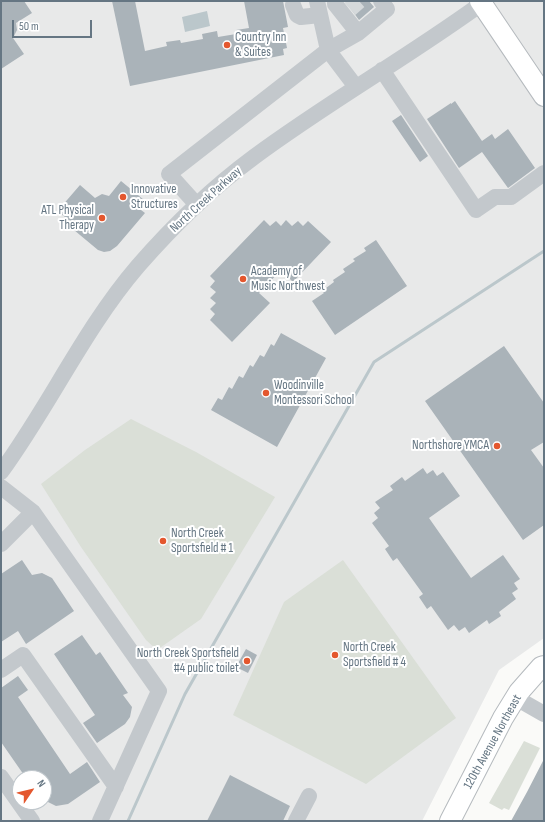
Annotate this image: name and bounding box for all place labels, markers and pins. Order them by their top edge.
place label: Country Inn & Suites [235,30,286,61]
marker: Country Inn & Suites [222,40,232,50]
place label: Innovative Structures [131,182,178,213]
marker: Innovative Structures [118,192,128,202]
place label: ATL Physical Therapy [41,203,94,234]
marker: ATL Physical Therapy [97,213,107,223]
place label: Academy of Music Northwest [251,264,325,295]
marker: Academy of Music Northwest [238,274,248,284]
place label: Woodinville Montessori School [274,378,354,409]
marker: Woodinville Montessori School [261,388,271,398]
place label: Northshore YMCA [412,438,489,454]
marker: Northshore YMCA [492,441,502,451]
place label: North Creek Sportsfield # 1 [171,526,233,557]
marker: North Creek Sportsfield # 1 [158,536,168,546]
place label: North Creek Sportsfield # 4 [343,640,406,671]
place label: North Creek Sportsfield #4 public toilet [137,646,239,677]
marker: North Creek Sportsfield # 4 [330,650,340,660]
marker: North Creek Sportsfield #4 public toilet [242,656,252,666]

